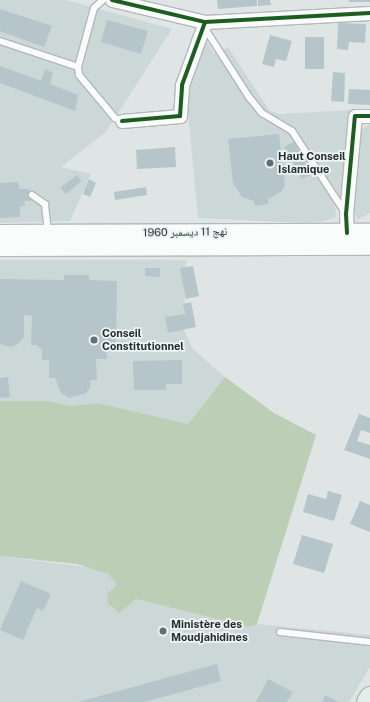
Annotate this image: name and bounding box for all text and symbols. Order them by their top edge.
place label: Haut Conseil Islamique [278,150,346,176]
marker: Haut Conseil Islamique [265,158,275,168]
street label: نهج 11 ديسمبر 1960 [143,225,227,239]
place label: Conseil Constitutionnel [102,327,184,353]
marker: Conseil Constitutionnel [89,335,99,345]
place label: Ministère des Moudjahidines [171,618,248,644]
marker: Ministère des Moudjahidines [158,626,168,636]

